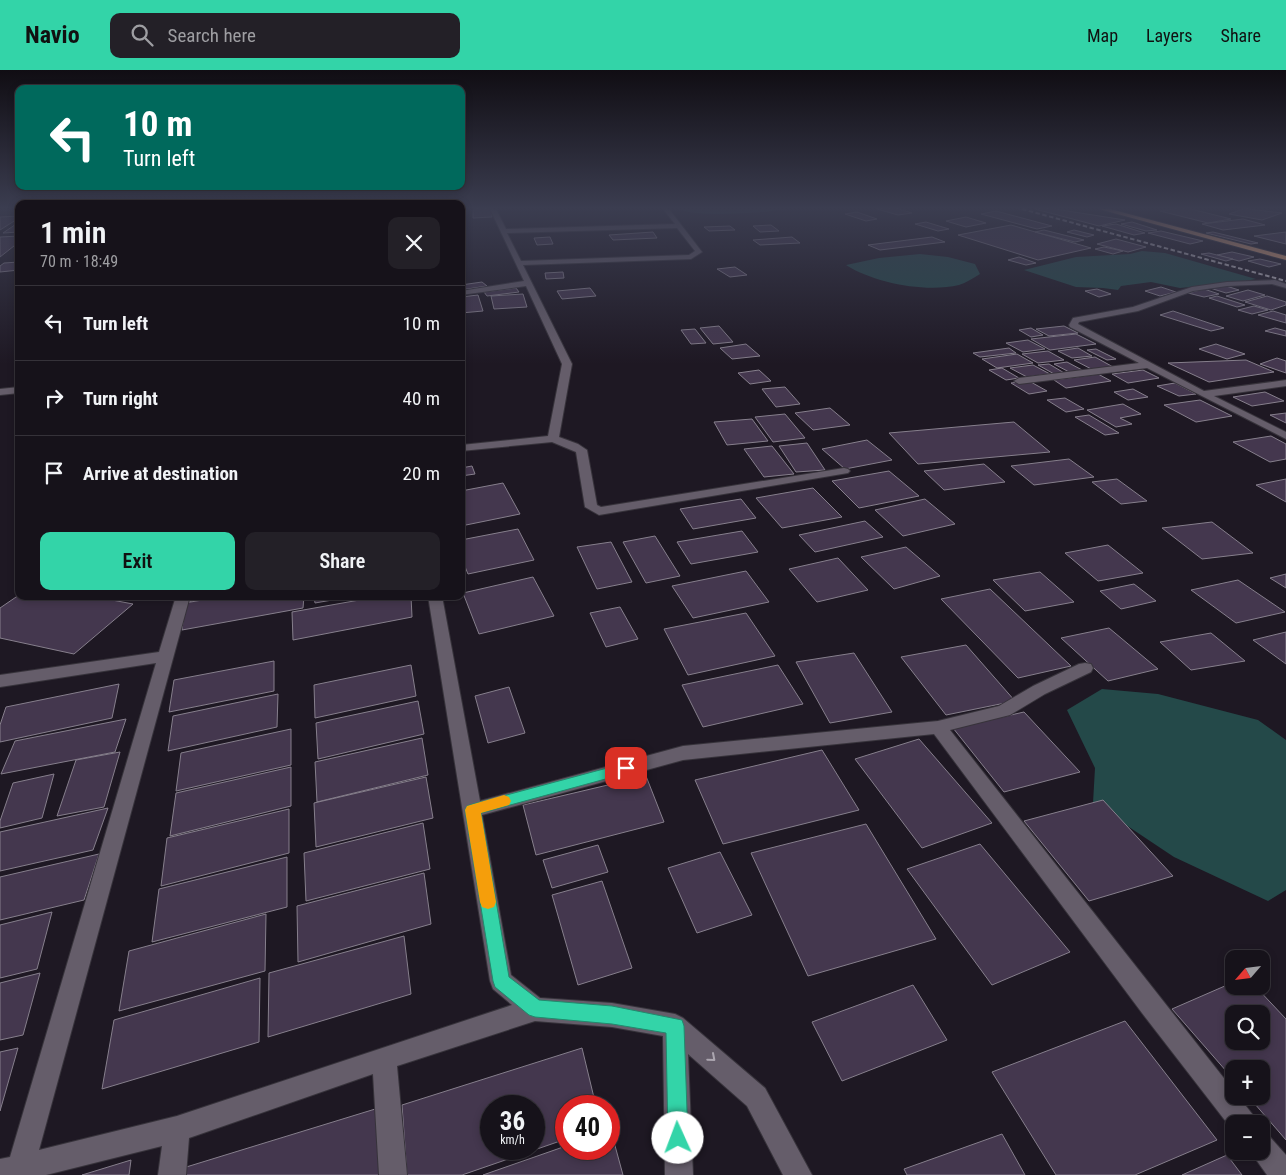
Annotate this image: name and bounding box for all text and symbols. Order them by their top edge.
search box [110,13,460,58]
text: Navio [25,21,80,49]
icon: search [128,21,156,49]
text: Search here [168,24,256,47]
text: Map [1087,25,1118,46]
text: Layers [1146,25,1193,46]
text: Share [1221,25,1261,46]
text: 10 m [123,104,192,145]
icon: left [40,105,105,170]
text: Turn left [123,146,195,171]
text: 1 min [40,215,106,250]
button: close [388,217,440,269]
text: 70 m · 18:49 [40,252,118,271]
icon: left [40,309,68,337]
text: Turn left [83,312,148,335]
text: 10 m [403,312,440,335]
icon: right [40,384,68,412]
text: Turn right [83,387,158,410]
text: 40 m [403,387,440,410]
icon: arrive [40,459,68,487]
text: Arrive at destination [83,462,238,485]
text: 20 m [403,462,440,485]
button: Exit [40,532,235,590]
button: Share [245,532,440,590]
pin [605,747,647,789]
icon: arrive [612,754,640,782]
north arrow [1225,950,1270,995]
map controls [1225,950,1270,1160]
button: search [1225,1005,1270,1050]
one-way arrow [706,1052,715,1061]
button: + [1225,1060,1270,1105]
speed limit sign: 40 [555,1095,620,1160]
text: 36 [500,1107,525,1136]
position arrow [651,1111,703,1163]
button: − [1225,1115,1270,1160]
text: km/h [500,1133,525,1147]

